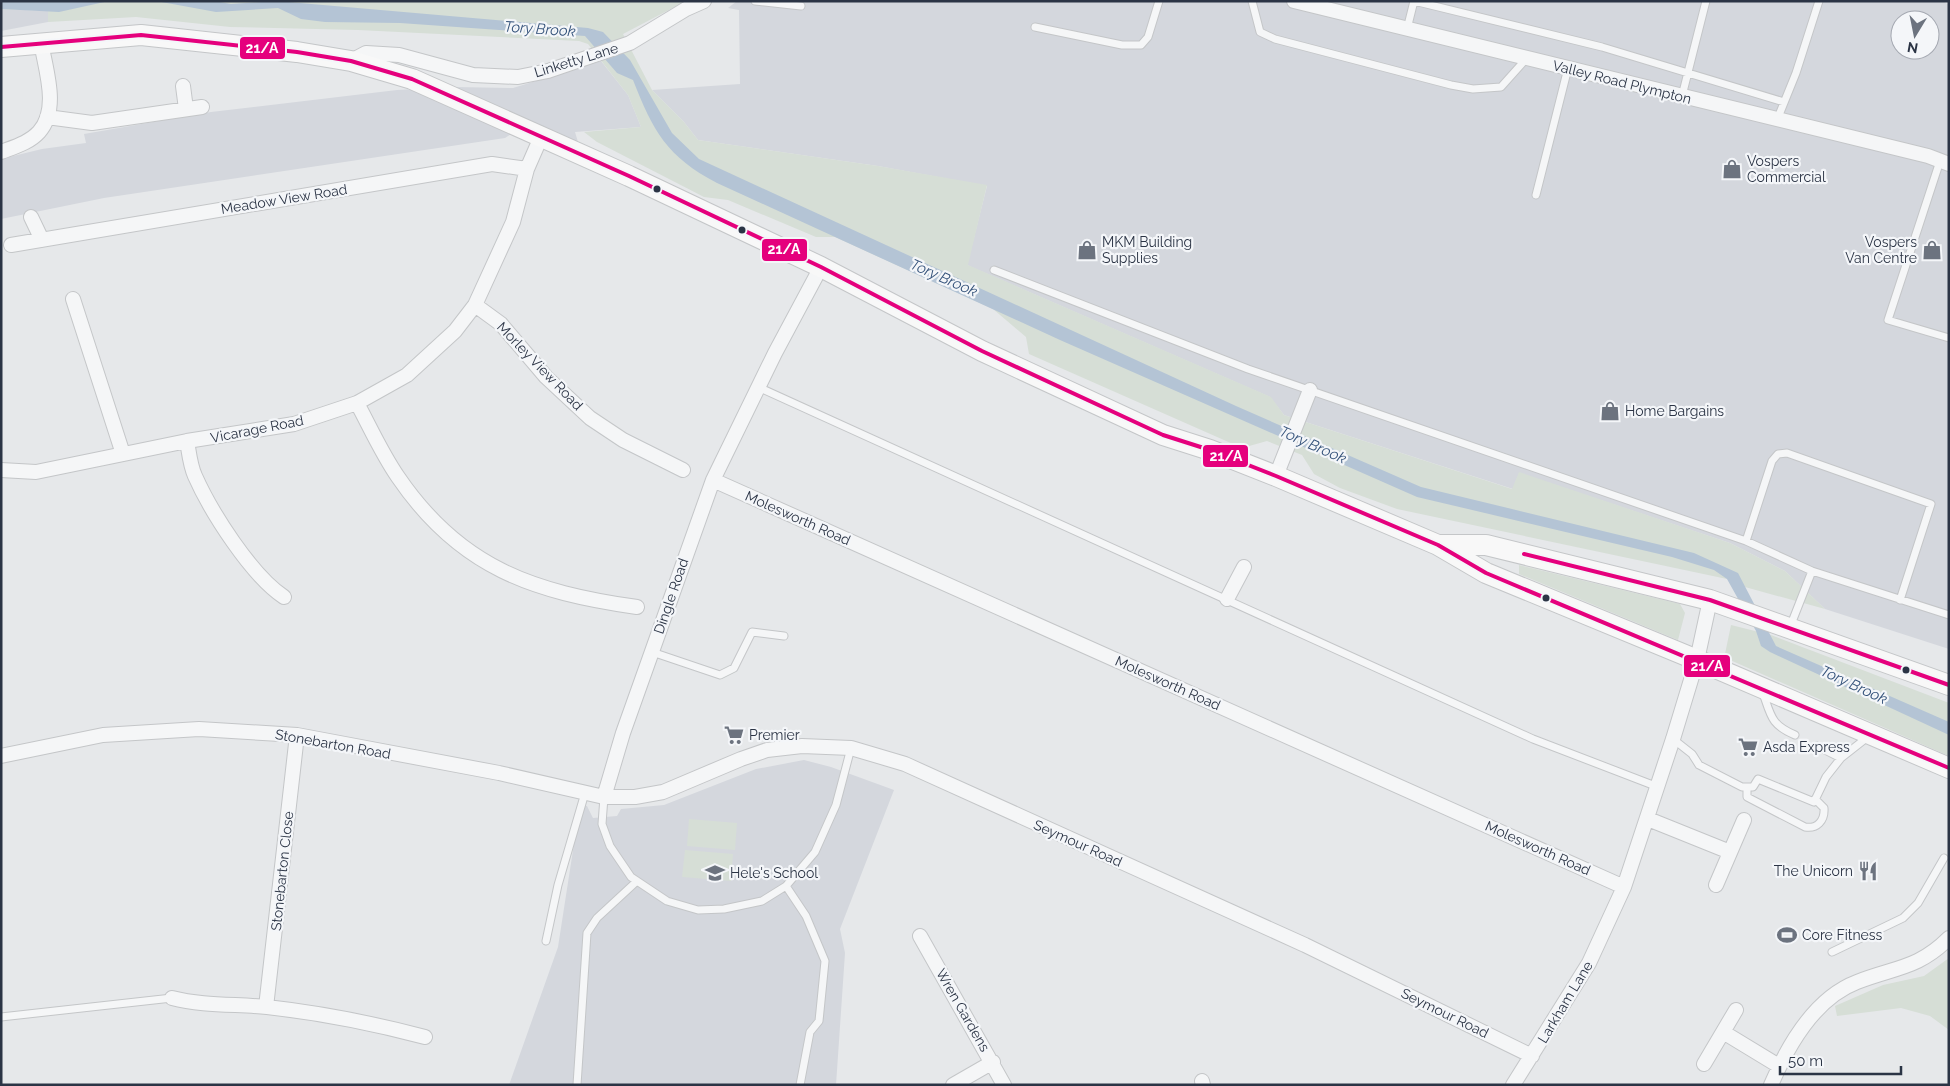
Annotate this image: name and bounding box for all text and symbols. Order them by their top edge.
north arrow [1890,10,1940,60]
water label: Tory Brook [504,18,576,40]
line badge: 21/A [239,36,286,60]
text: N [1906,39,1919,57]
text: 21/A [246,40,279,56]
street label: Linketty Lane [532,40,620,80]
street label: Valley Road Plympton [1551,57,1693,107]
place label: Vospers Commercial [1747,153,1826,185]
shop icon: Vospers Commercial [1721,158,1743,180]
street label: Meadow View Road [220,181,348,217]
unlabelled marker [652,184,662,194]
unlabelled marker [737,225,747,235]
place label: MKM Building Supplies [1102,234,1192,266]
place label: Vospers Van Centre [1845,234,1917,266]
line badge: 21/A [761,238,808,262]
shop icon: MKM Building Supplies [1076,239,1098,261]
shop icon: Vospers Van Centre [1921,239,1943,261]
text: 21/A [768,241,801,257]
water label: Tory Brook [908,255,980,301]
street label: Morley View Road [494,319,586,413]
shop icon: Home Bargains [1599,400,1621,422]
place label: Home Bargains [1625,403,1724,419]
street label: Vicarage Road [209,412,305,446]
water label: Tory Brook [1277,422,1349,468]
line badge: 21/A [1202,444,1249,468]
text: 21/A [1210,448,1243,464]
street label: Molesworth Road [743,488,853,548]
street label: Dingle Road [651,556,691,636]
unlabelled marker [1541,593,1551,603]
street label: Molesworth Road [1113,653,1223,713]
line badge: 21/A [1683,654,1731,678]
text: 21/A [1691,658,1724,674]
water label: Tory Brook [1818,662,1890,708]
unlabelled marker [1901,665,1911,675]
supermarket icon: Premier [723,724,745,746]
street label: Stonebarton Road [274,726,392,762]
place label: Premier [749,727,800,743]
supermarket icon: Asda Express [1737,736,1759,758]
place label: Asda Express [1763,739,1850,755]
street label: Stonebarton Close [268,810,296,932]
street label: Seymour Road [1031,816,1125,870]
street label: Molesworth Road [1483,818,1593,878]
restaurant icon: The Unicorn [1857,860,1879,882]
school or university icon: Hele's School [704,862,726,884]
place label: The Unicorn [1774,863,1853,879]
place label: Hele's School [730,865,818,881]
sports icon: Core Fitness [1776,924,1798,946]
place label: Core Fitness [1802,927,1883,943]
street label: Larkham Lane [1534,958,1596,1046]
street label: Wren Gardens [933,966,993,1054]
street label: Seymour Road [1399,985,1491,1041]
scale bar [1780,1044,1901,1076]
text: 50 m [1788,1052,1823,1070]

